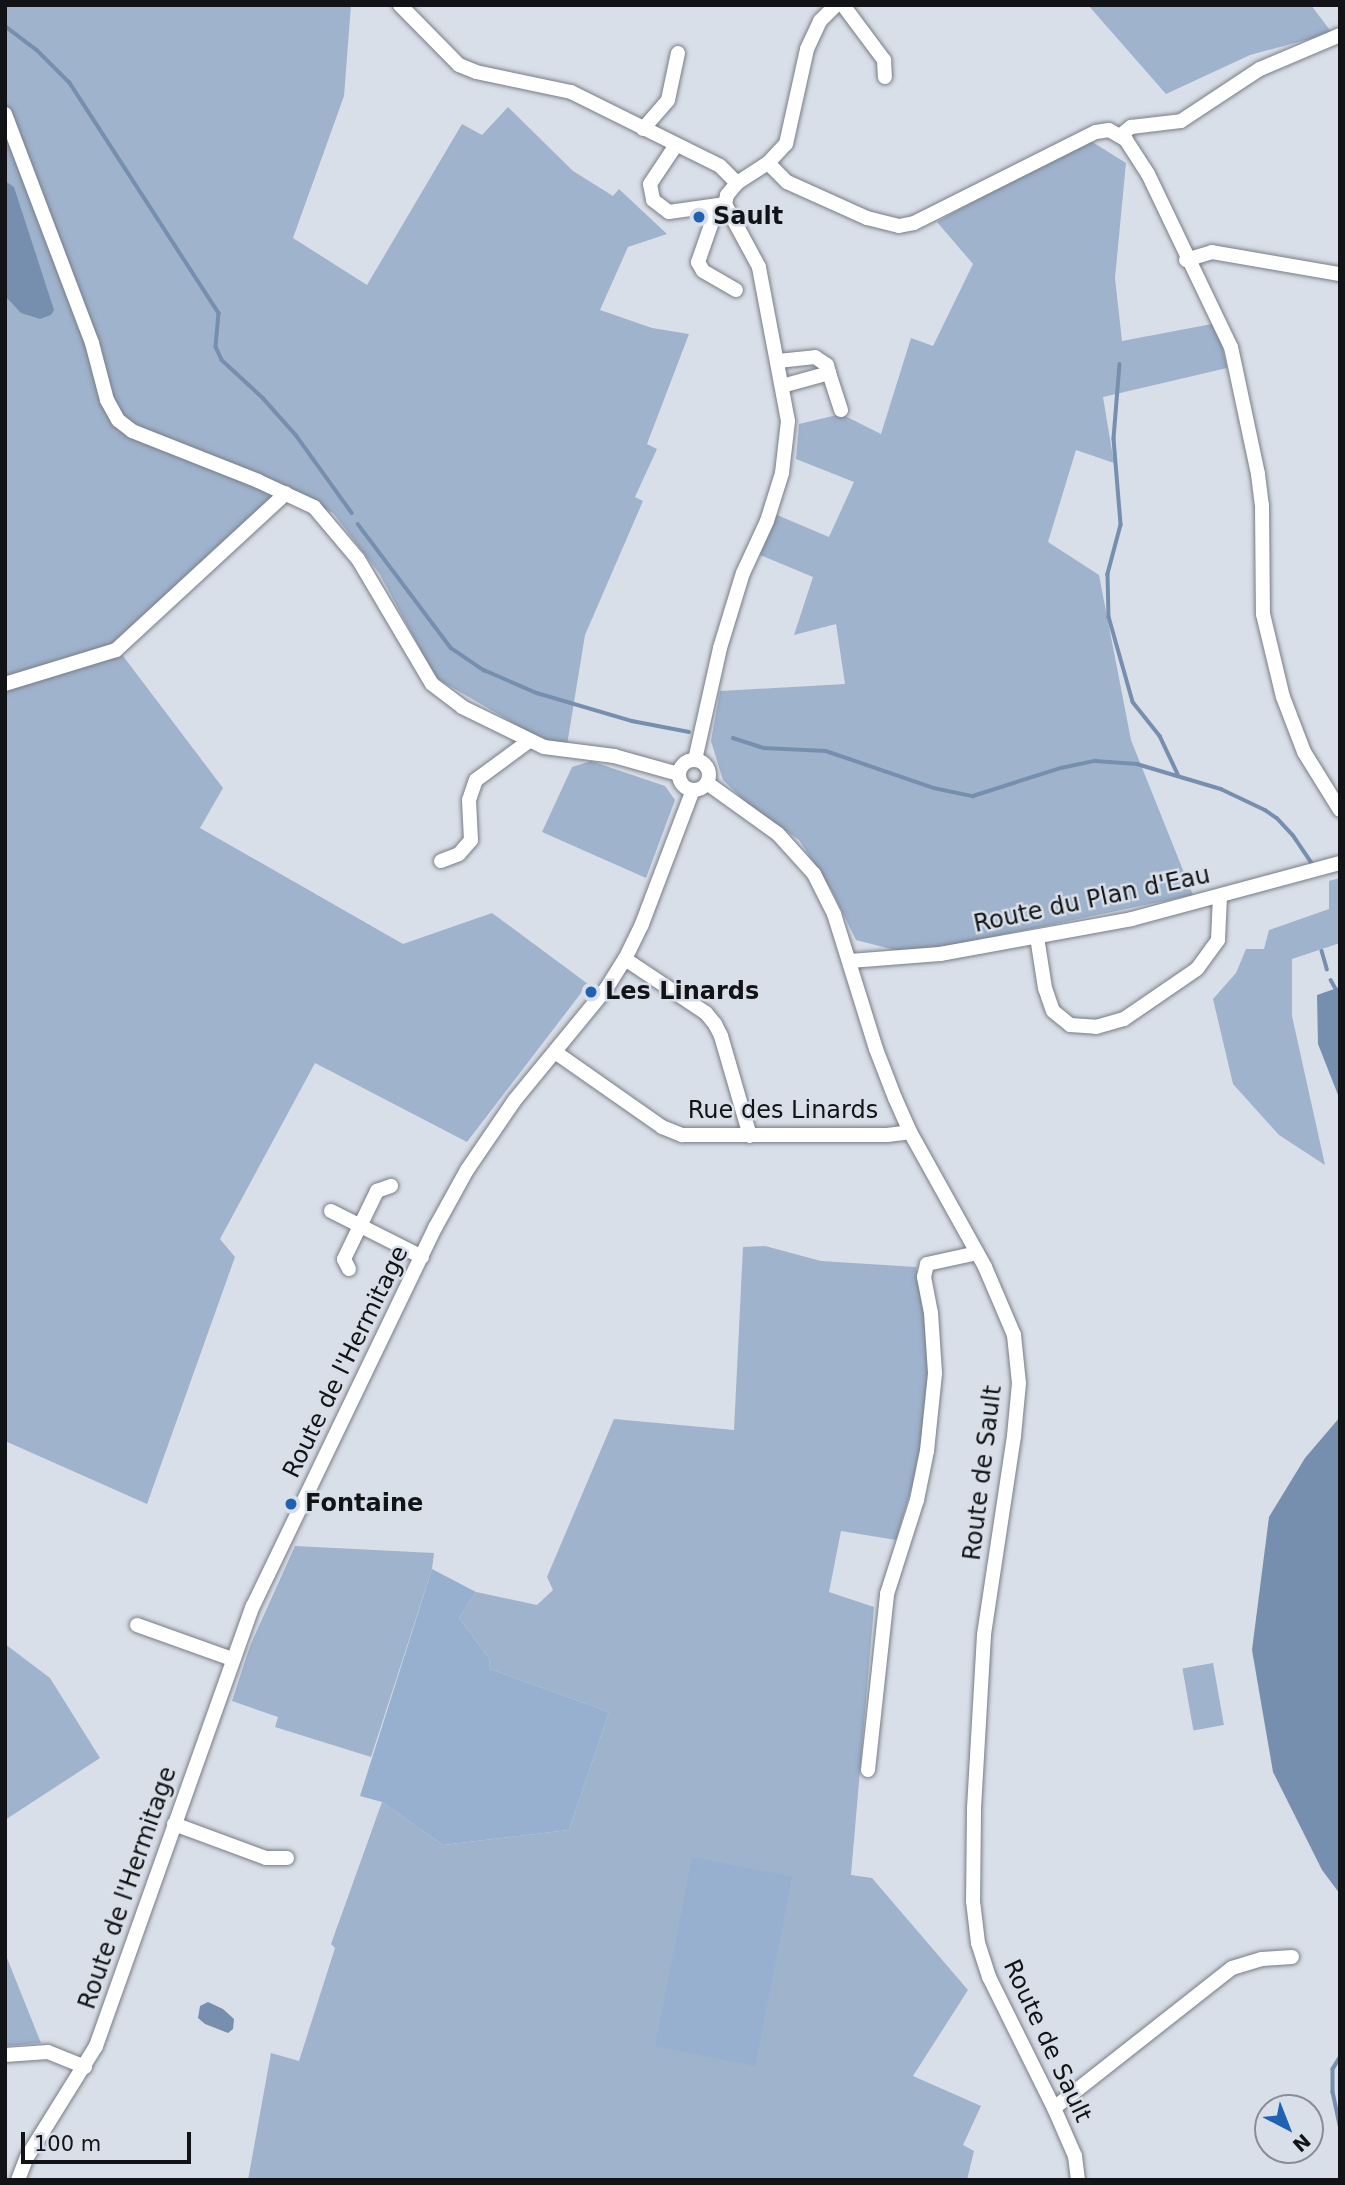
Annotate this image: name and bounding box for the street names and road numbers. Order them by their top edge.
street label: Route du Plan d'Eau [971,861,1213,939]
street label: Rue des Linards [688,1097,878,1125]
street label: Route de l'Hermitage [277,1241,415,1483]
street label: Route de Sault [958,1384,1008,1562]
street label: Route de l'Hermitage [73,1763,183,2013]
street label: Route de Sault [997,1955,1097,2127]

